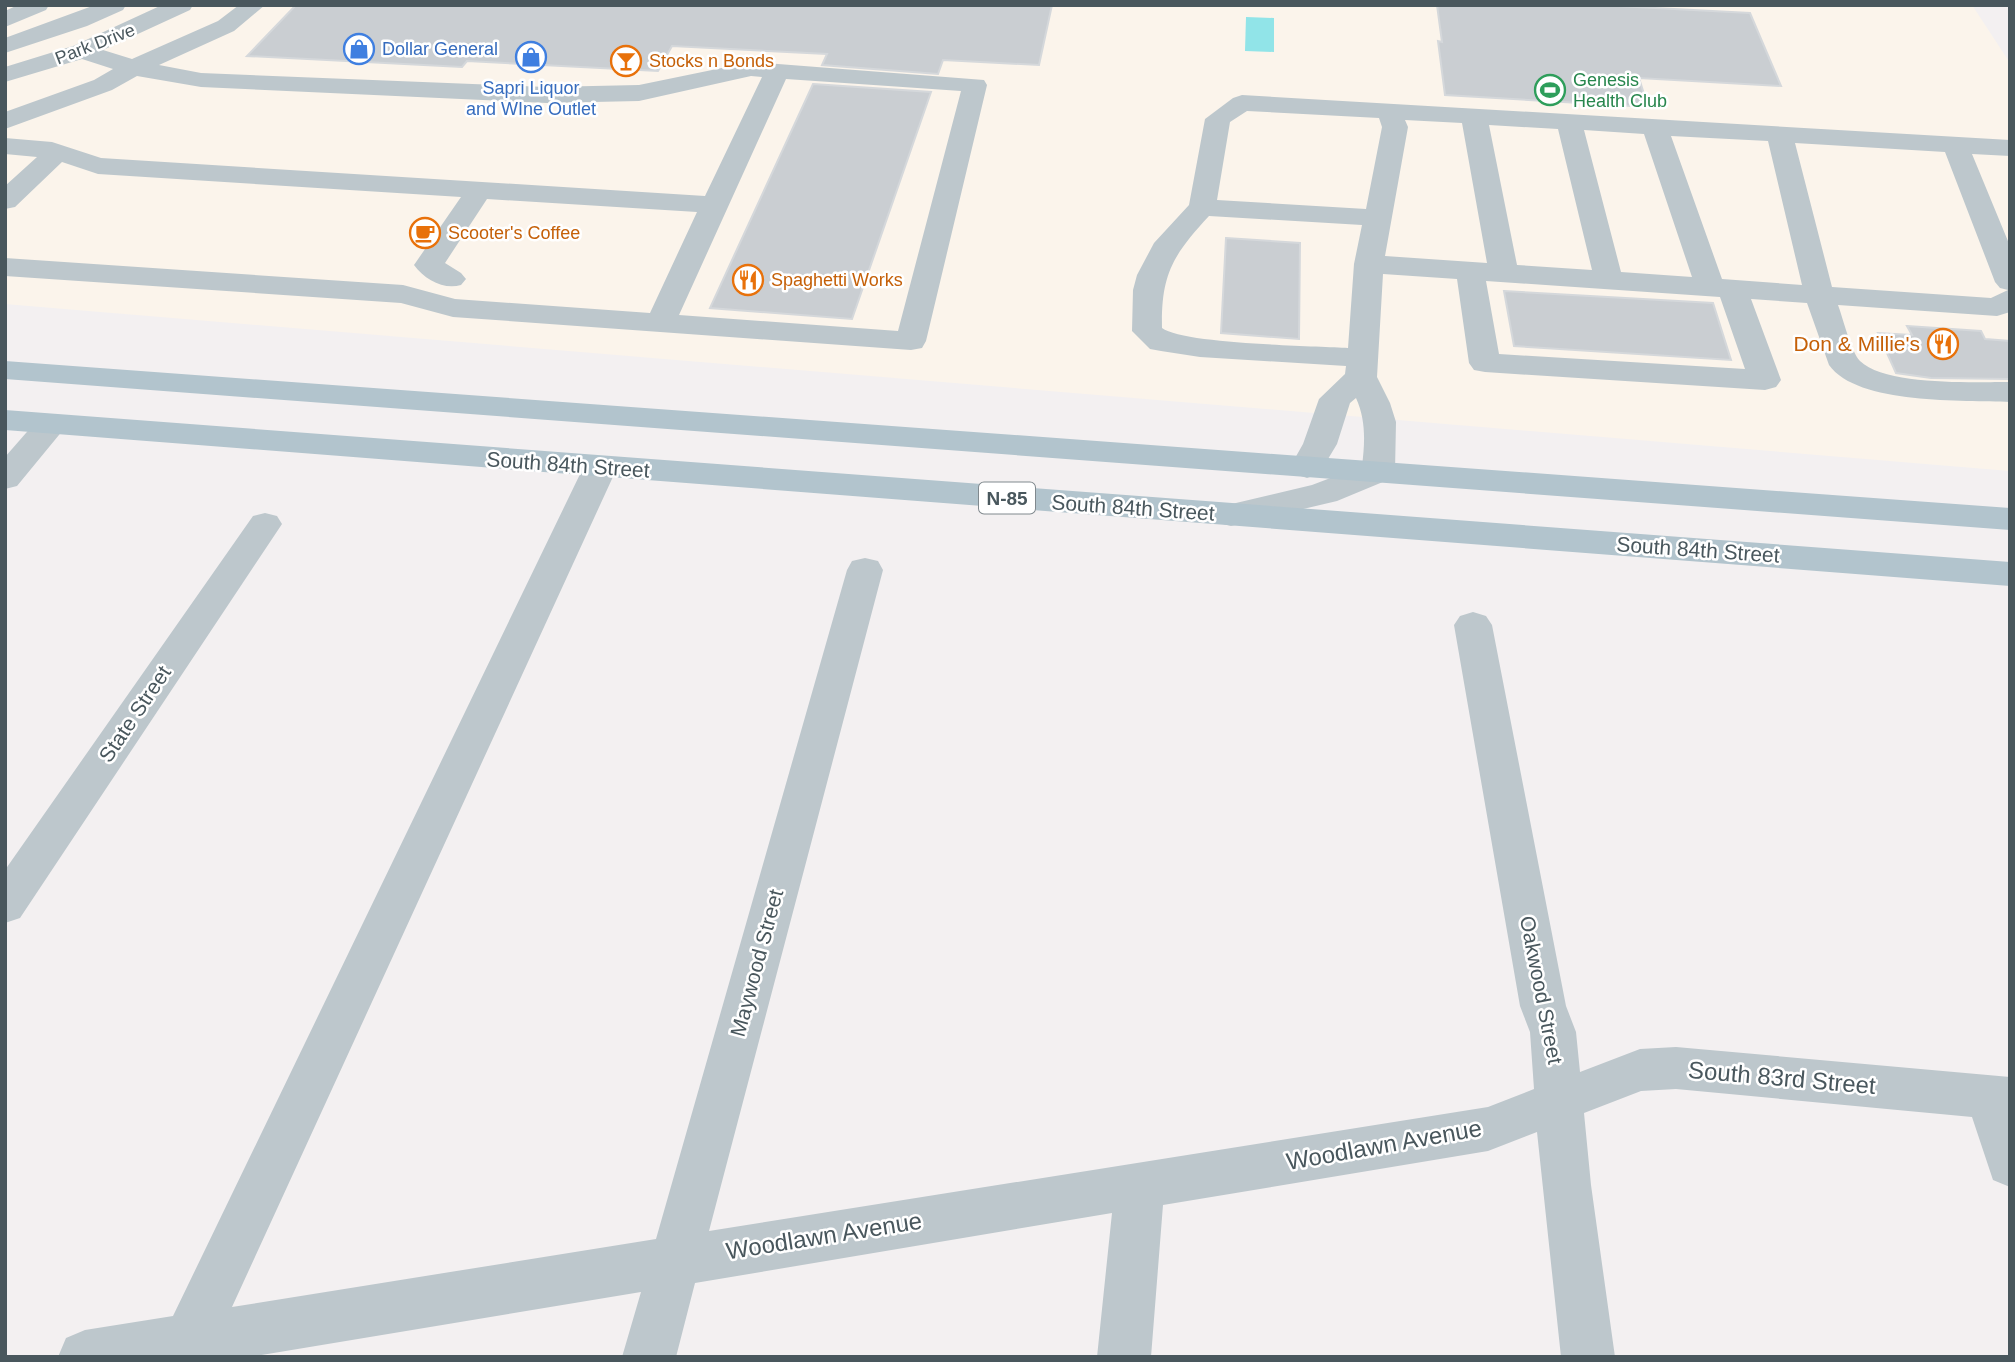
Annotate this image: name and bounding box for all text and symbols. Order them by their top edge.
street label: Park Drive [52,20,138,68]
shop icon: Dollar General [342,32,376,66]
place label: Dollar General [382,39,498,59]
shop icon: Sapri Liquor and WIne Outlet [514,40,548,74]
bar icon: Stocks n Bonds [609,44,643,78]
place label: Stocks n Bonds [649,51,774,71]
place label: Genesis Health Club [1573,70,1667,111]
sports icon: Genesis Health Club [1533,73,1567,107]
place label: Sapri Liquor and WIne Outlet [466,78,596,119]
cafe icon: Scooter's Coffee [408,216,442,250]
place label: Scooter's Coffee [448,223,580,243]
restaurant icon: Spaghetti Works [731,263,765,297]
place label: Spaghetti Works [771,270,903,290]
restaurant icon: Don & Millie's [1926,327,1960,361]
place label: Don & Millie's [1793,332,1920,355]
street label: South 84th Street [486,447,651,482]
road number: N-85 [979,482,1035,513]
street label: South 84th Street [1051,490,1216,525]
street label: South 84th Street [1616,532,1781,567]
street label: State Street [94,661,175,766]
street label: Maywood Street [726,886,787,1039]
street label: Oakwood Street [1516,914,1567,1066]
street label: South 83rd Street [1687,1056,1877,1099]
street label: Woodlawn Avenue [1284,1114,1484,1175]
street label: Woodlawn Avenue [724,1207,924,1264]

